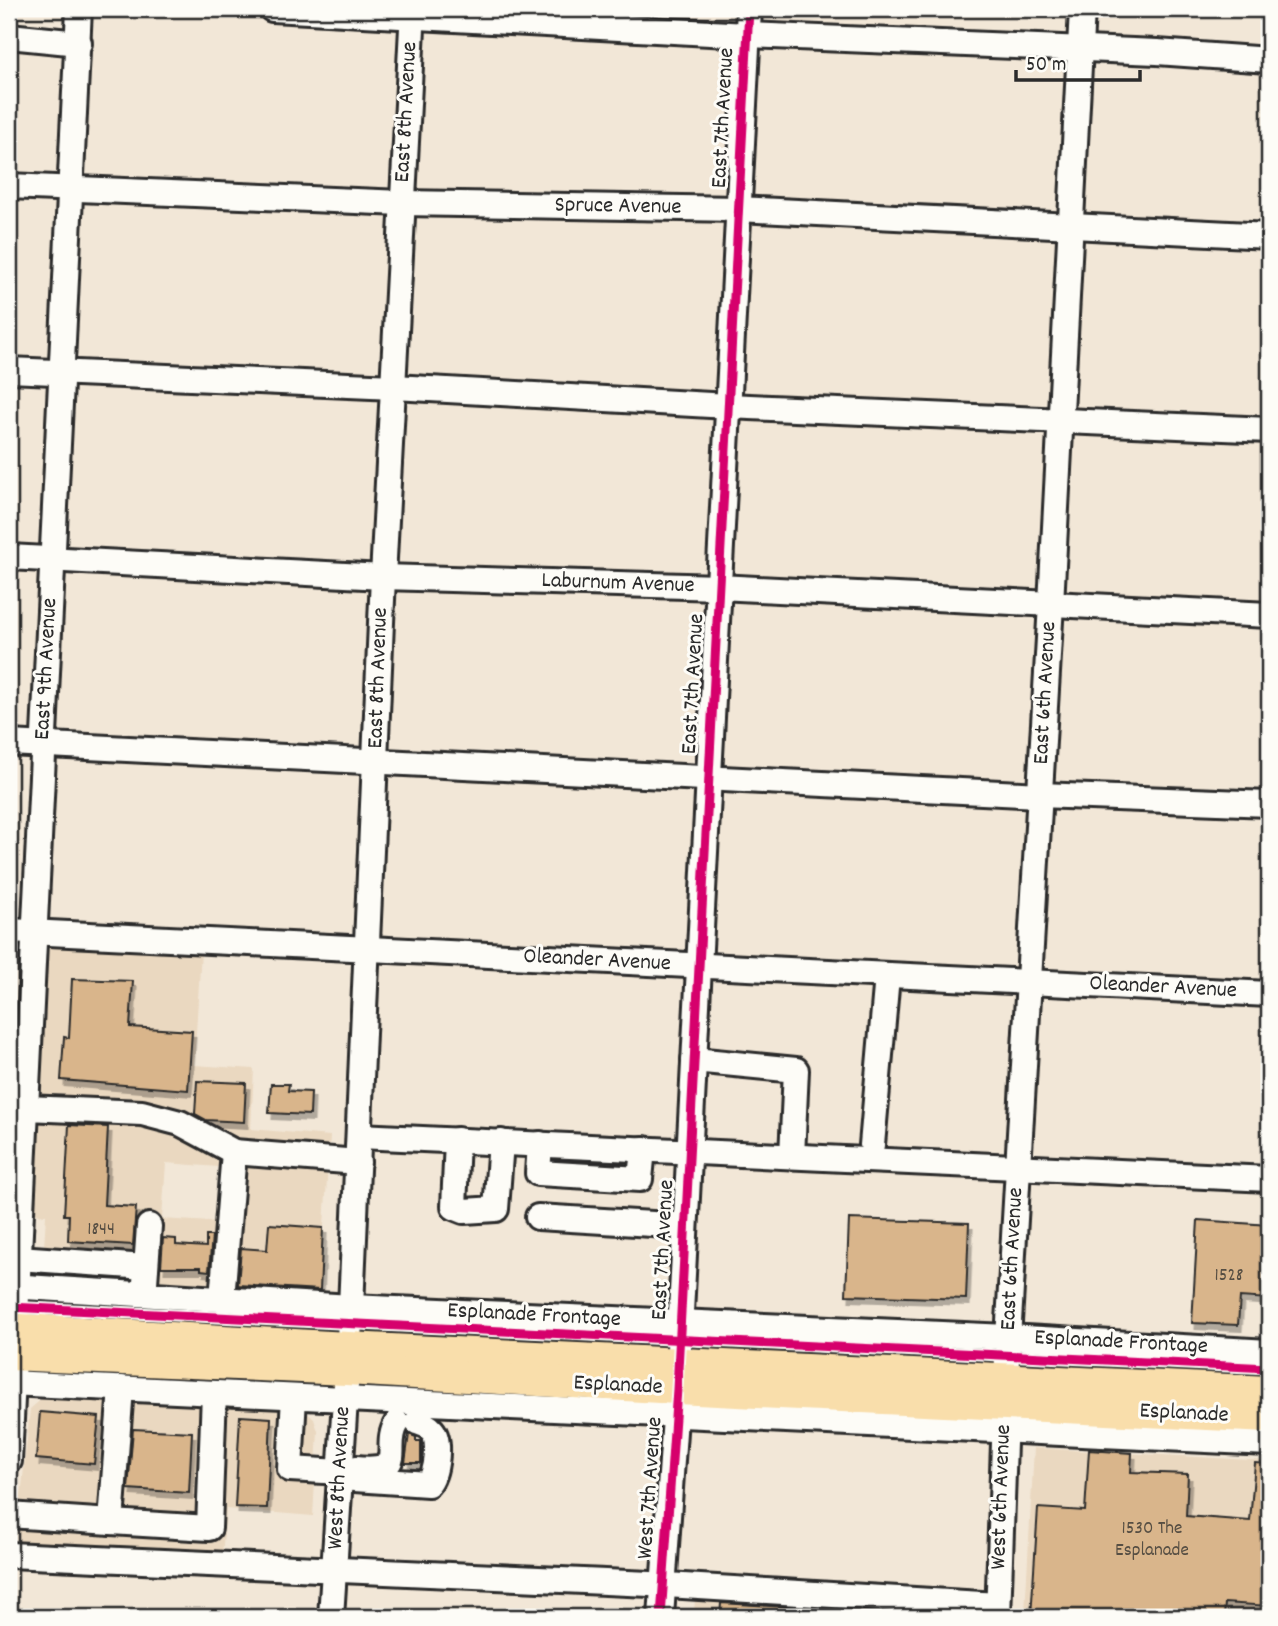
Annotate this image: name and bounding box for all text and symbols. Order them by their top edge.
scale bar [1016,38,1140,82]
street label: East 8th Avenue [387,41,427,183]
street label: East 7th Avenue [704,47,744,189]
text: 50 m [1026,51,1066,81]
street label: Spruce Avenue [554,189,682,225]
street label: Laburnum Avenue [541,565,695,603]
street label: East 9th Avenue [27,597,67,741]
street label: East 8th Avenue [360,607,398,749]
street label: East 7th Avenue [674,613,714,755]
street label: East 6th Avenue [1026,621,1066,765]
street label: Oleander Avenue [522,941,672,981]
street label: Oleander Avenue [1088,968,1238,1008]
street label: East 7th Avenue [644,1179,684,1321]
street label: East 6th Avenue [993,1187,1033,1331]
house number: 1844 [87,1217,115,1244]
house number: 1528 [1215,1263,1243,1290]
street label: Esplanade Frontage [446,1295,622,1337]
street label: Esplanade Frontage [1033,1322,1209,1364]
street label: Esplanade [573,1367,663,1405]
street label: Esplanade [1139,1395,1229,1433]
street label: West 8th Avenue [320,1406,360,1550]
street label: West 7th Avenue [630,1416,672,1560]
street label: West 6th Avenue [983,1424,1021,1570]
house number: 1530 The Esplanade [1115,1516,1189,1565]

